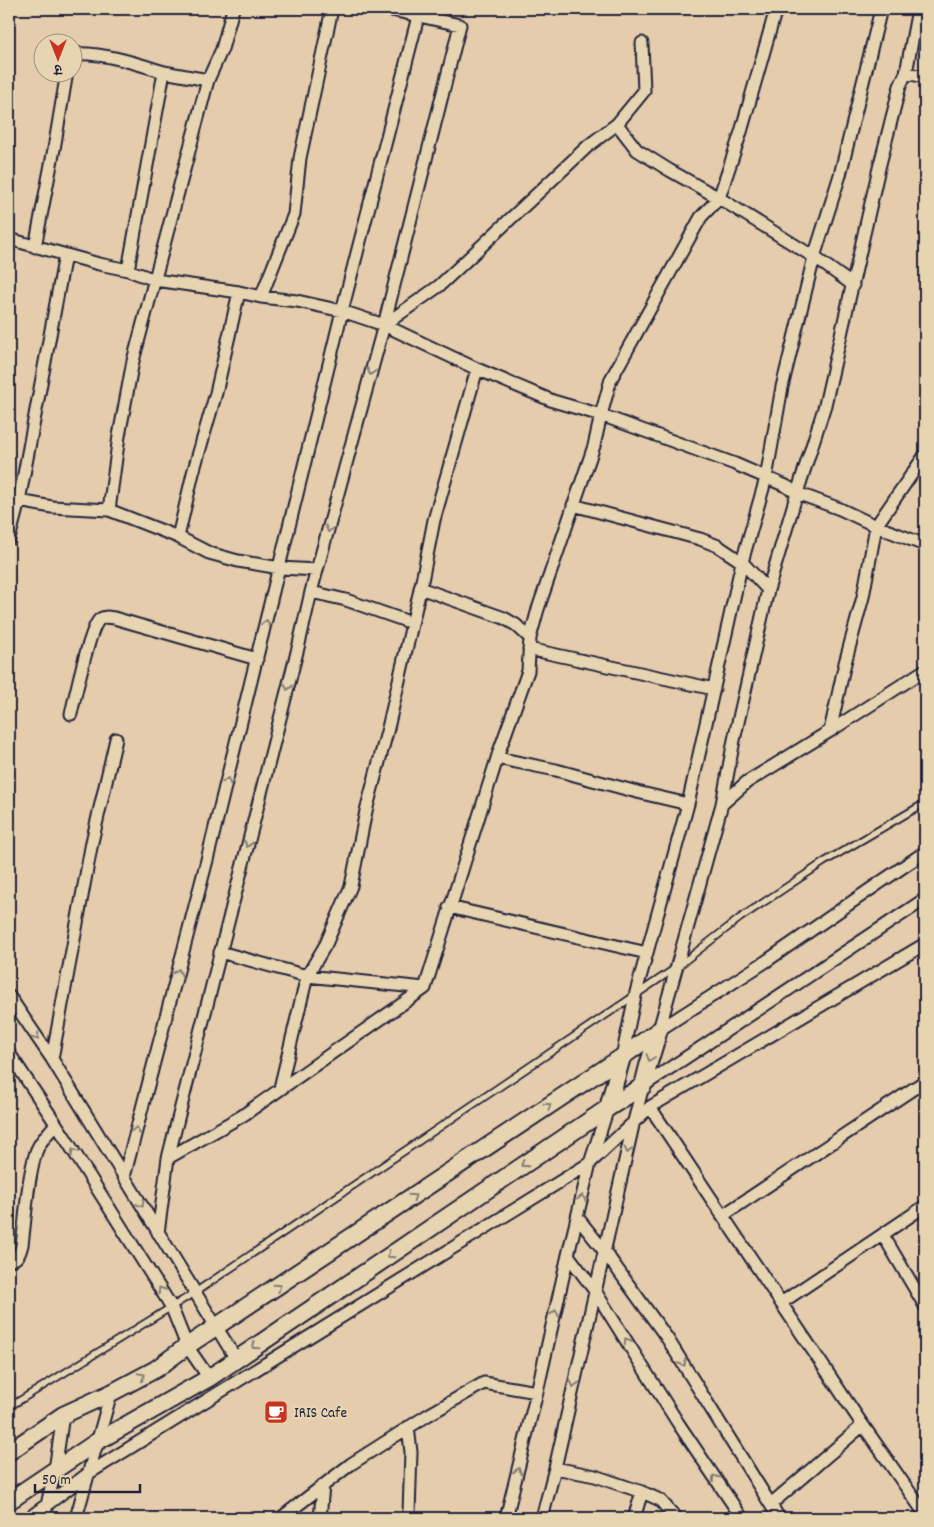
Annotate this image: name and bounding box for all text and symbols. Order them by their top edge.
north arrow [32,32,82,82]
text: उ [53,59,63,79]
one-way arrow [367,368,377,376]
one-way arrow [324,525,334,533]
one-way arrow [260,619,271,628]
one-way arrow [283,682,294,691]
one-way arrow [221,777,232,786]
one-way arrow [243,840,254,848]
one-way arrow [172,968,183,977]
one-way arrow [30,1031,39,1040]
one-way arrow [646,1053,656,1061]
one-way arrow [543,1103,552,1113]
one-way arrow [131,1126,141,1134]
one-way arrow [623,1146,634,1155]
one-way arrow [71,1149,80,1158]
one-way arrow [521,1158,530,1167]
one-way arrow [408,1193,417,1203]
one-way arrow [576,1194,587,1203]
one-way arrow [134,1199,144,1208]
one-way arrow [386,1249,395,1258]
one-way arrow [272,1283,281,1293]
one-way arrow [157,1286,167,1295]
one-way arrow [549,1308,560,1317]
one-way arrow [623,1338,633,1347]
one-way arrow [251,1340,261,1349]
one-way arrow [676,1358,686,1367]
one-way arrow [137,1373,146,1383]
one-way arrow [569,1380,580,1389]
cafe icon: IRIS Cafe [263,1399,289,1425]
place label: IRIS Cafe [294,1403,347,1425]
scale bar [35,1462,140,1494]
one-way arrow [512,1466,523,1475]
text: 50 m [42,1470,71,1492]
one-way arrow [712,1474,721,1483]

